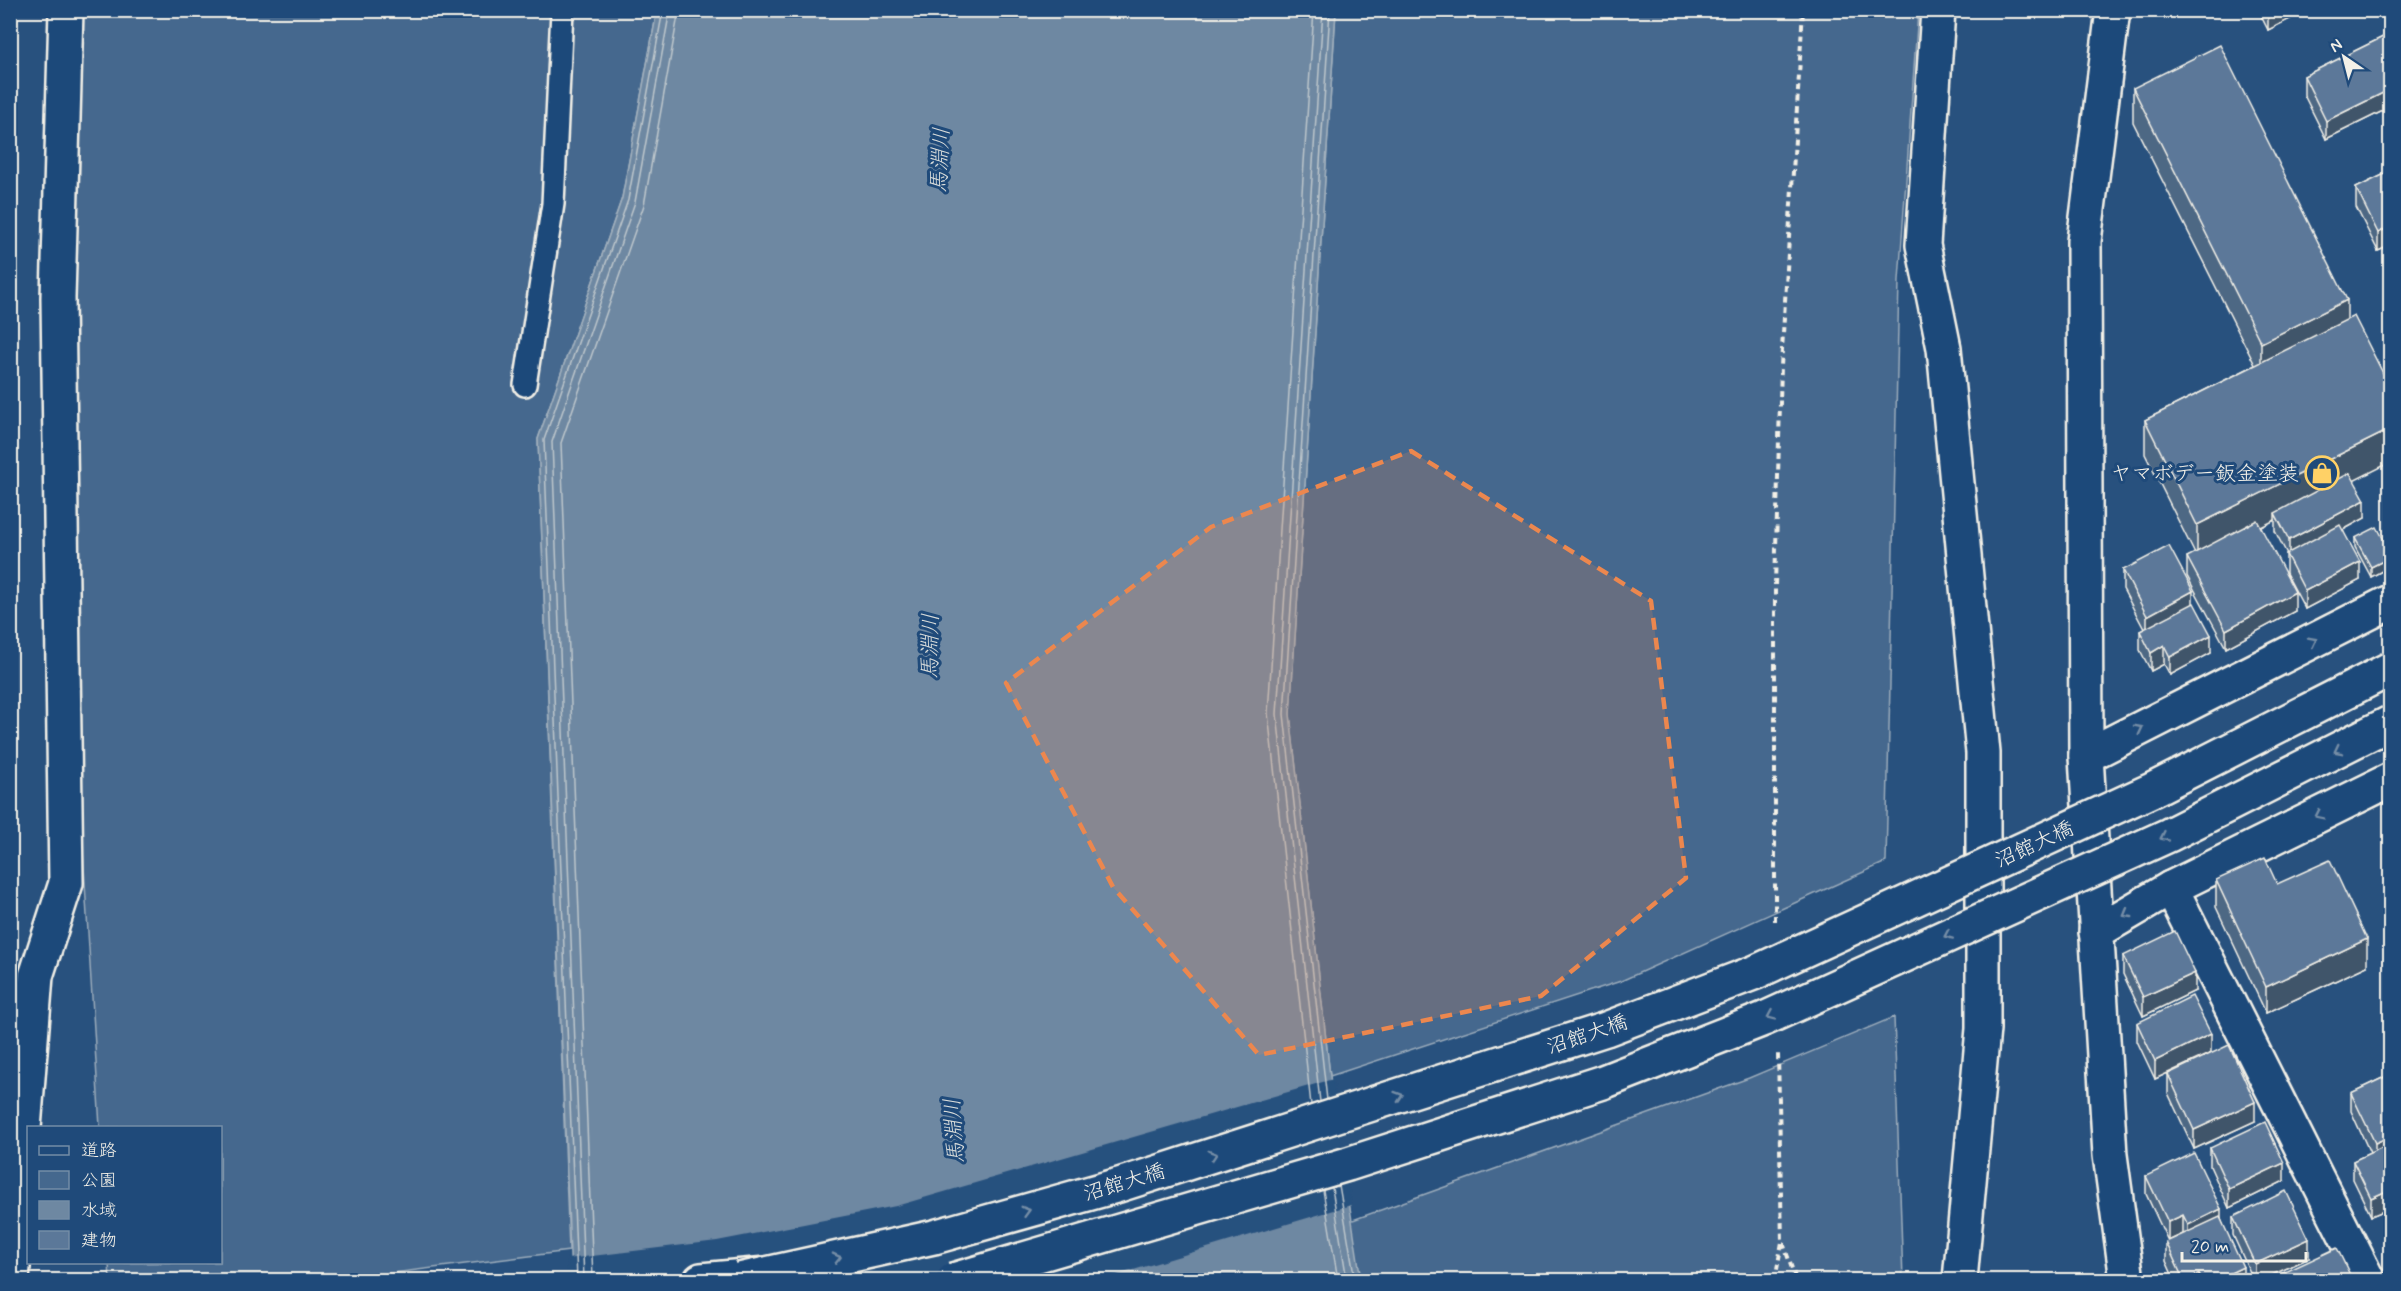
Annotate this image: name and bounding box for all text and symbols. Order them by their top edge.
north arrow [2314,27,2374,87]
text: N [2326,34,2347,58]
water label: 馬淵川 [925,126,957,194]
shop icon: ヤマボデー鈑金塗装 [2304,455,2340,491]
place label: ヤマボデー鈑金塗装 [2110,460,2299,488]
water label: 馬淵川 [916,613,946,679]
one-way arrow [2306,637,2317,648]
one-way arrow [2132,725,2143,736]
one-way arrow [2334,742,2345,754]
one-way arrow [2315,808,2326,819]
street label: 沼館大橋 [1990,814,2078,875]
one-way arrow [2160,830,2171,842]
one-way arrow [2123,907,2134,918]
one-way arrow [1944,928,1955,940]
street label: 沼館大橋 [1543,1008,1632,1062]
one-way arrow [1766,1008,1777,1020]
one-way arrow [1393,1091,1404,1103]
water label: 馬淵川 [939,1097,971,1165]
legend [27,1126,222,1264]
text: 道路 [81,1139,117,1163]
one-way arrow [1207,1150,1218,1162]
street label: 沼館大橋 [1080,1157,1169,1209]
text: 公園 [81,1169,117,1193]
text: 水域 [81,1199,117,1223]
one-way arrow [1021,1206,1031,1218]
scale bar [2182,1225,2306,1263]
text: 建物 [81,1229,117,1253]
text: 20 m [2191,1235,2229,1259]
one-way arrow [832,1253,842,1266]

